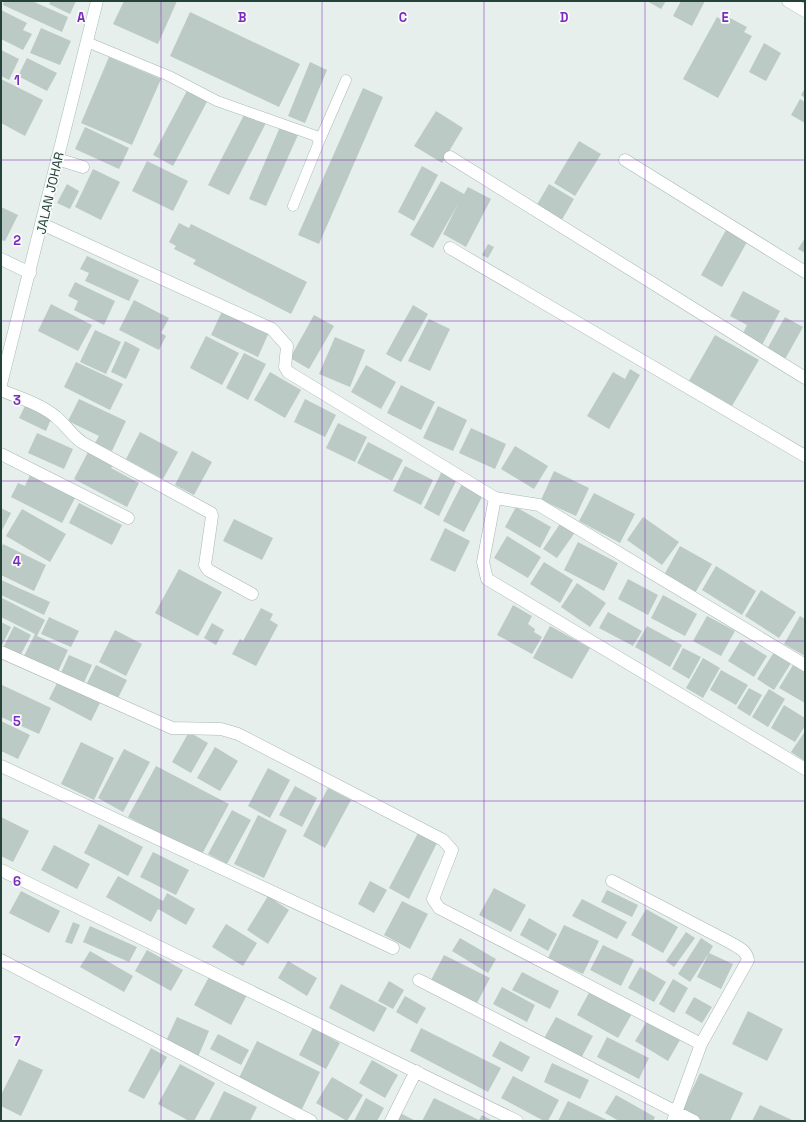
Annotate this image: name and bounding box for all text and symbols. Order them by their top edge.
text: A [77,9,86,26]
text: B [238,9,247,26]
text: C [399,9,407,26]
text: D [560,9,569,26]
text: E [721,9,729,26]
text: 1 [14,72,20,89]
street label: JALAN JOHAR [32,150,68,236]
text: 2 [13,232,21,249]
text: 3 [13,392,21,409]
text: 4 [13,553,21,570]
text: 5 [13,713,21,730]
text: 6 [13,873,21,890]
text: 7 [13,1033,21,1050]

